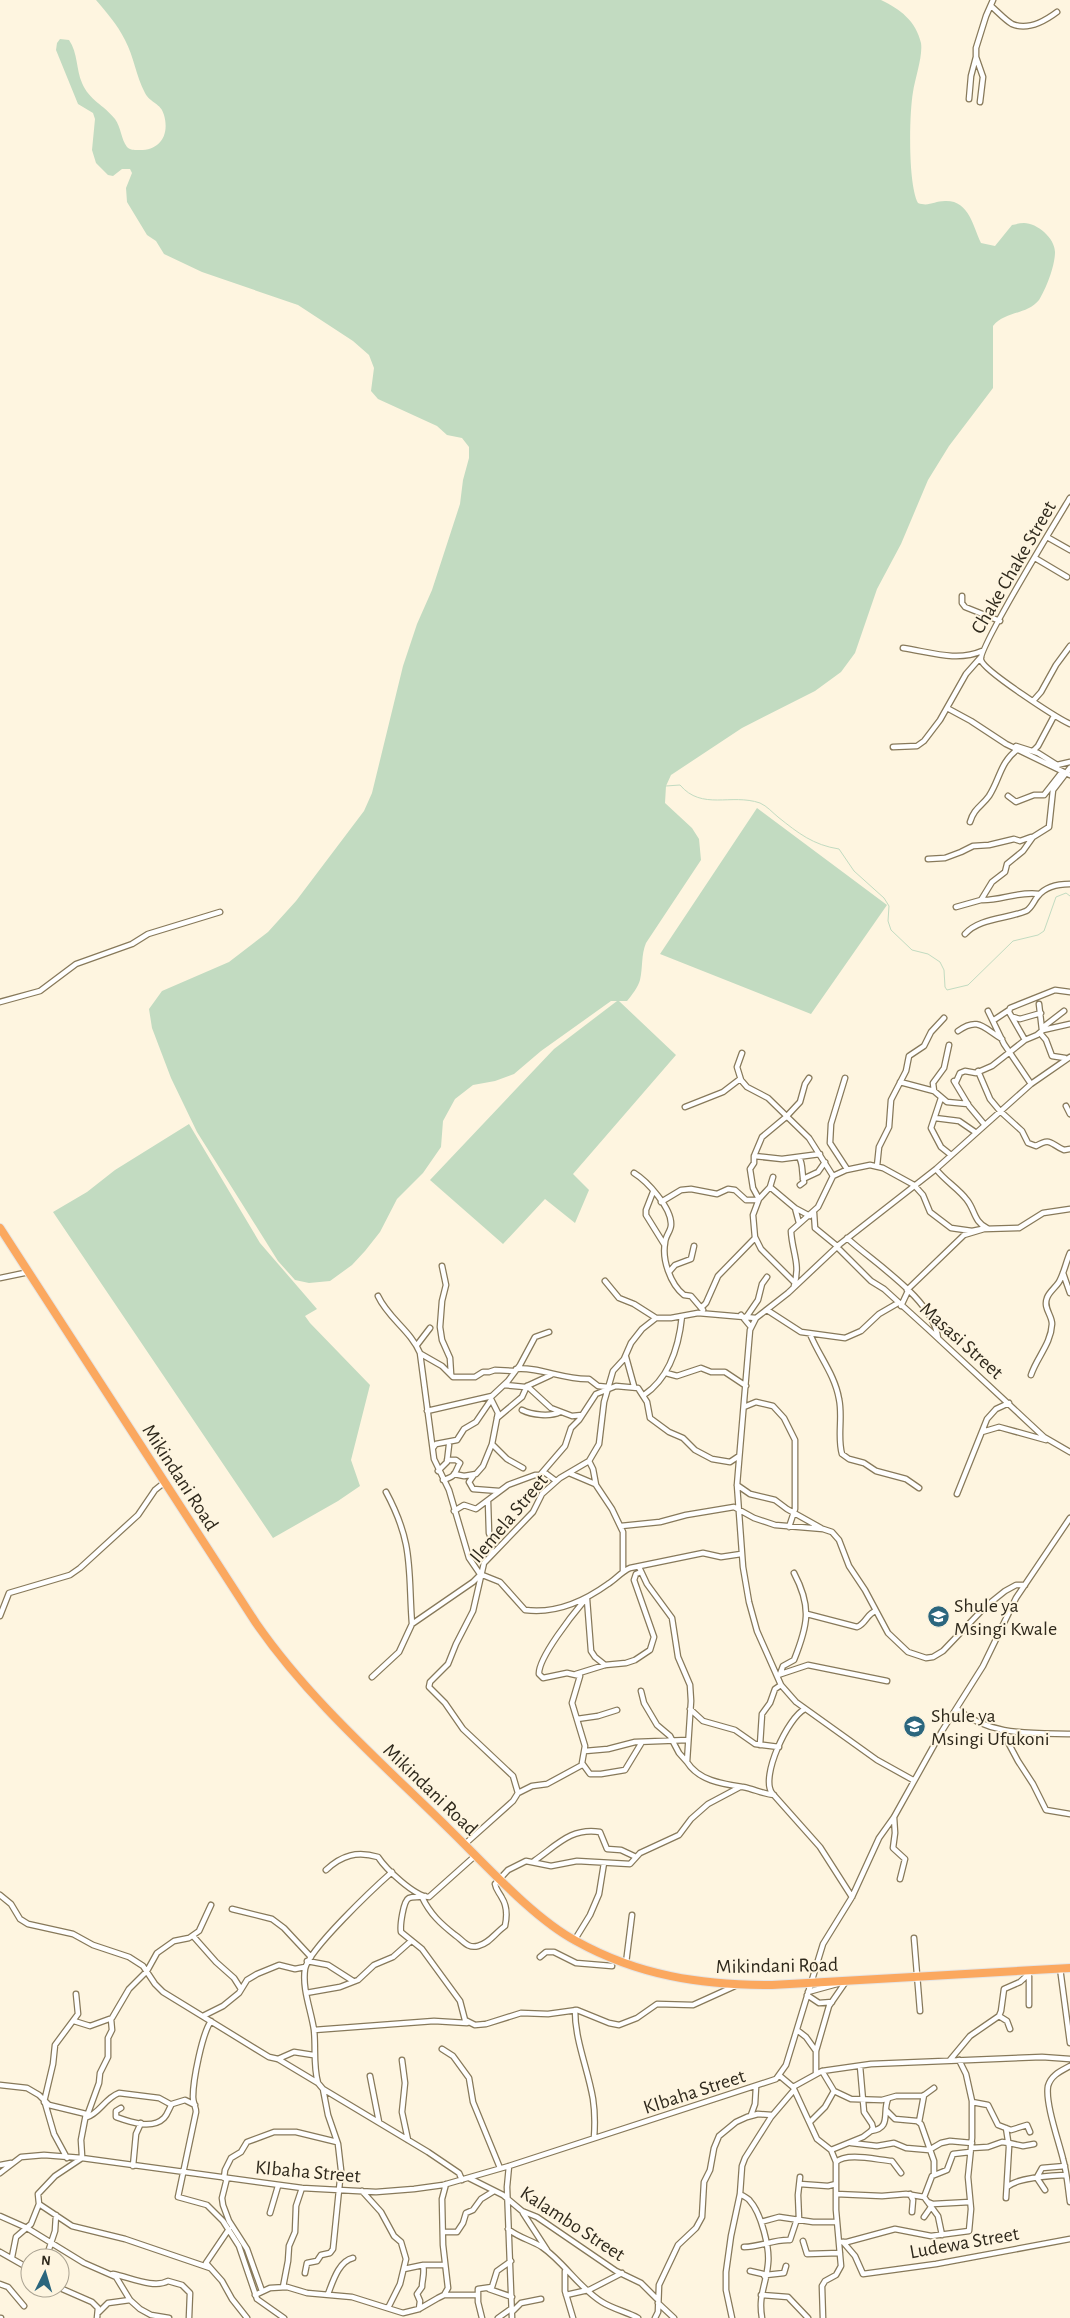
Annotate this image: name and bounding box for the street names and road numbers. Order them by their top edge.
street label: Chake Chake Street [968,497,1060,637]
street label: Masasi Street [916,1298,1007,1383]
street label: Mikindani Road [138,1421,222,1534]
street label: Ilemela Street [466,1470,552,1567]
street label: Mikindani Road [379,1740,481,1839]
street label: Mikindani Road [716,1955,838,1977]
street label: KIbaha Street [641,2066,748,2118]
street label: KIbaha Street [254,2157,362,2187]
street label: Kalambo Street [516,2183,629,2265]
street label: Ludewa Street [908,2223,1021,2262]

